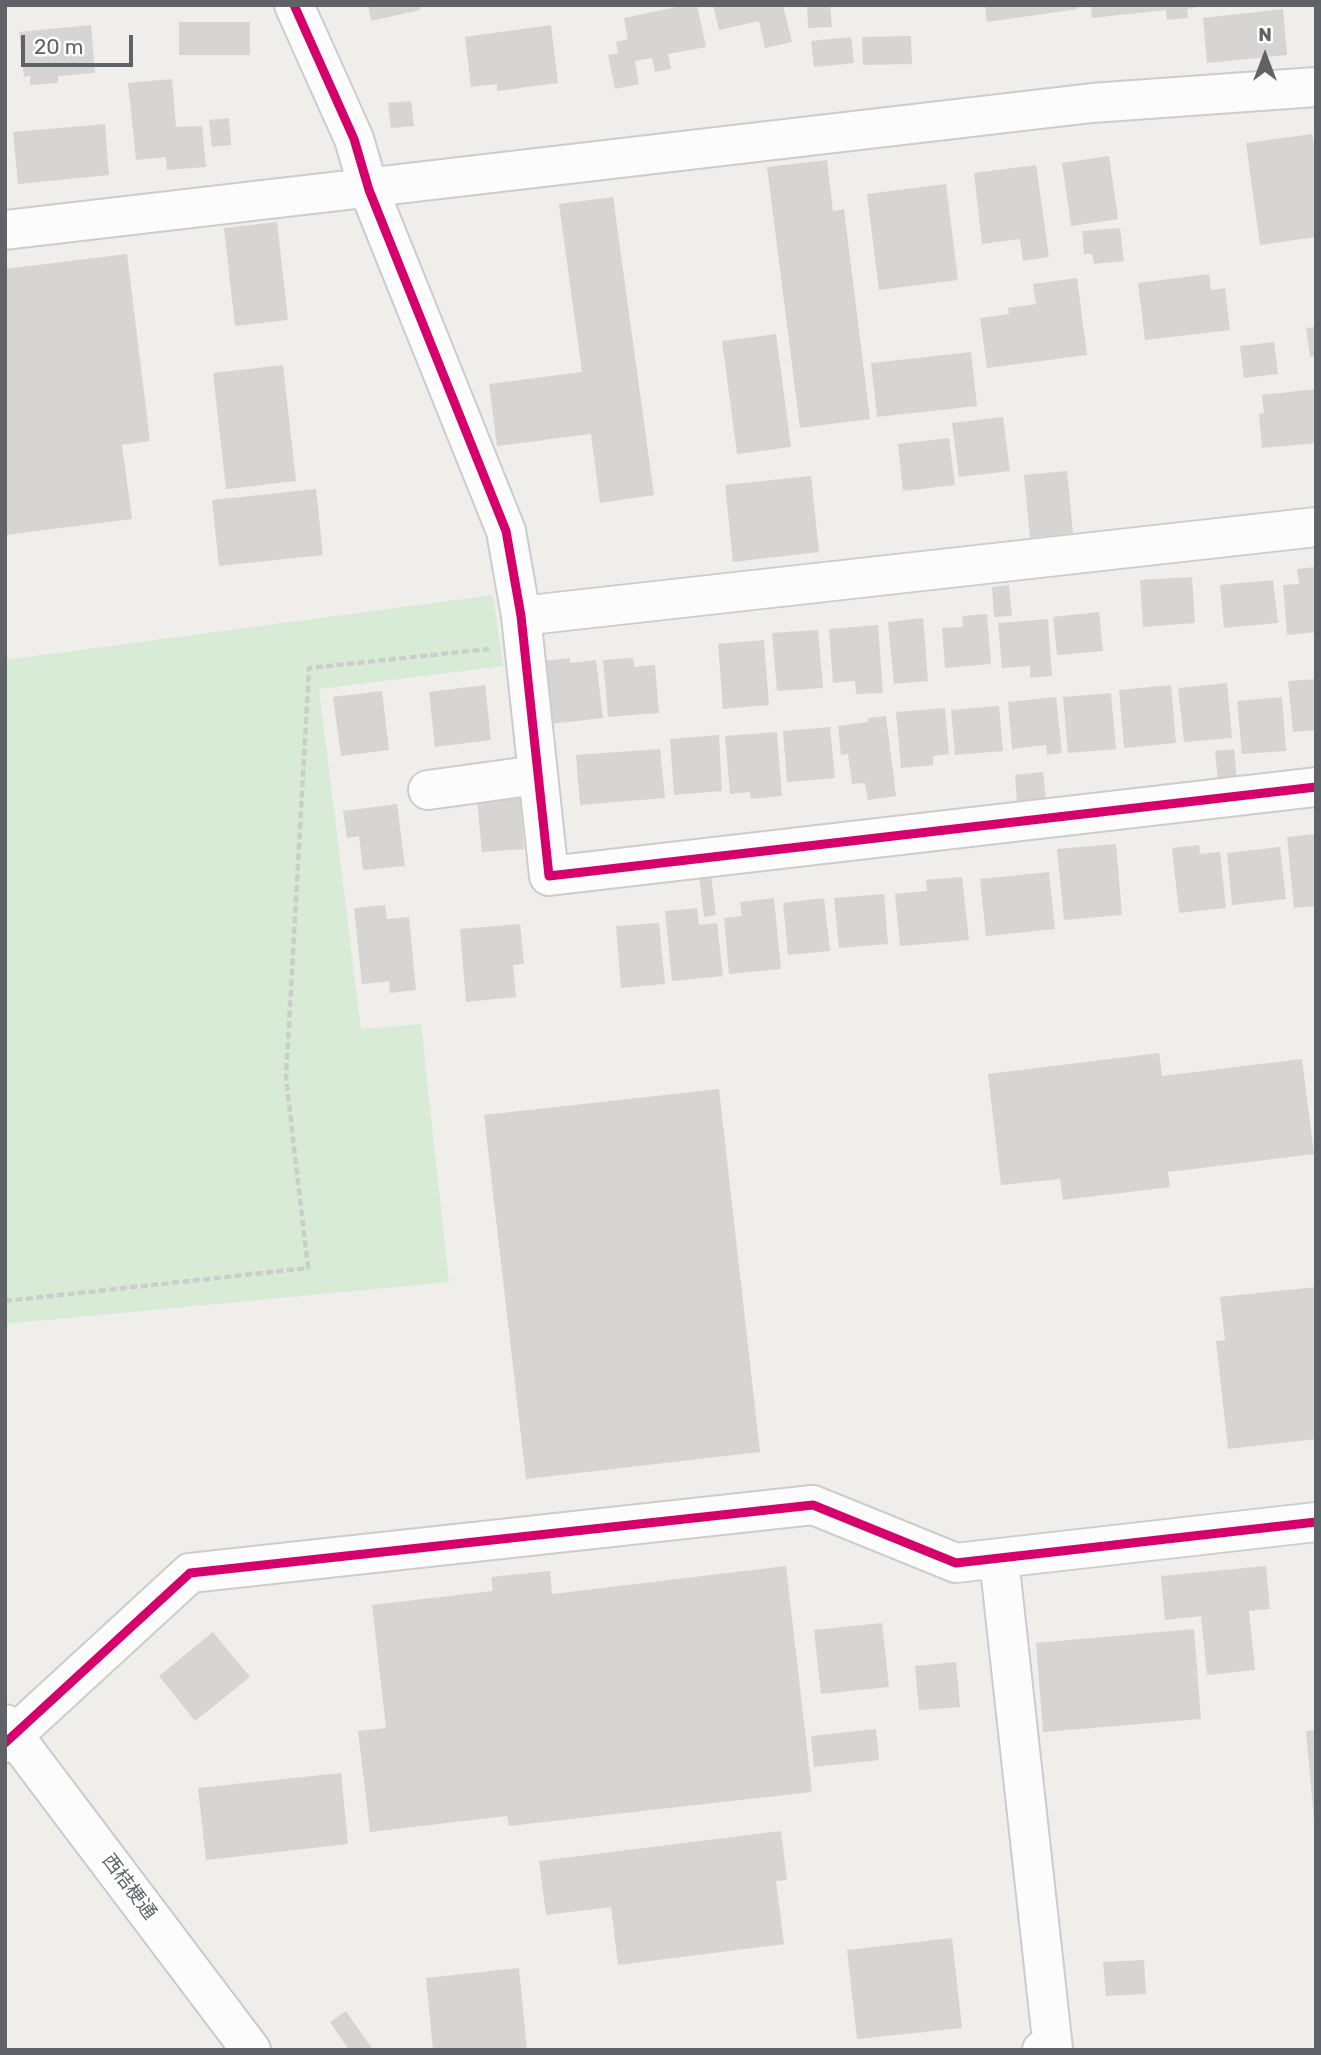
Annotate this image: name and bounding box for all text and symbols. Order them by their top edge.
scale bar [24,21,136,65]
north arrow [1230,21,1300,91]
text: N [1258,23,1272,46]
text: 20 m [34,34,83,59]
street label: 西桔梗通 [97,1850,161,1924]

